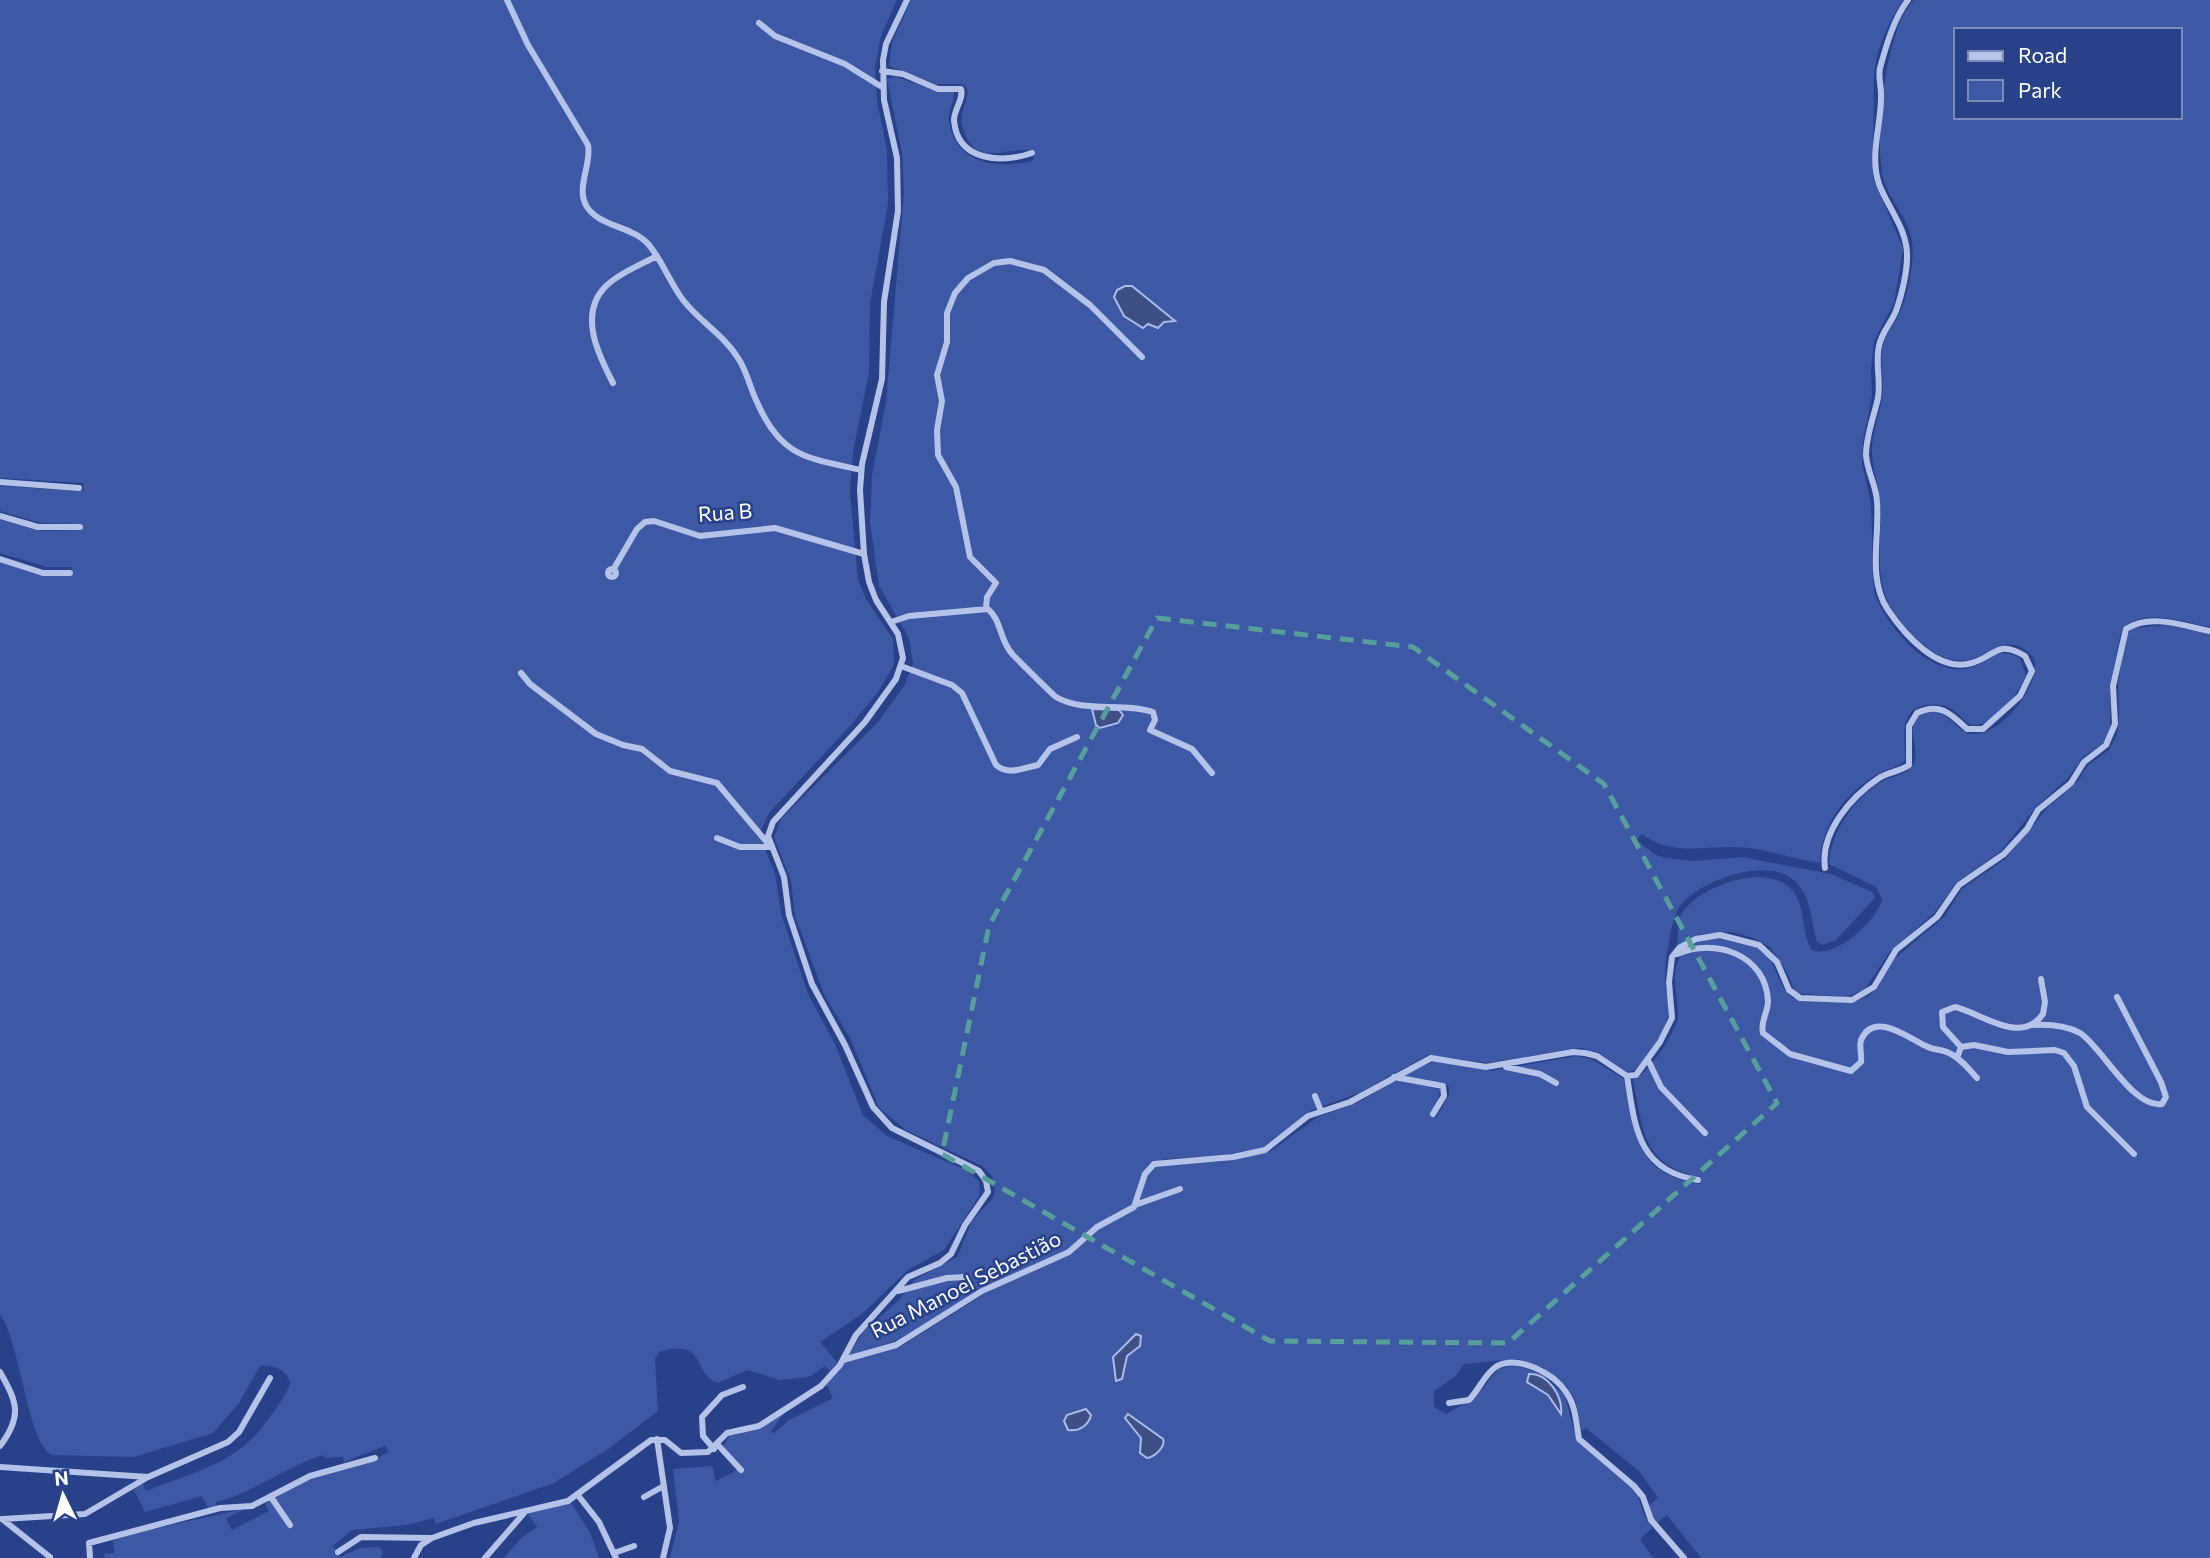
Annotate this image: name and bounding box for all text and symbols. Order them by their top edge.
legend [1954,28,2182,119]
text: Road [2018,42,2067,67]
text: Park [2018,77,2062,102]
street label: Rua B [697,497,753,526]
street label: Rua Manoel Sebastião [866,1225,1065,1343]
north arrow [28,1460,98,1530]
text: N [53,1465,70,1490]

